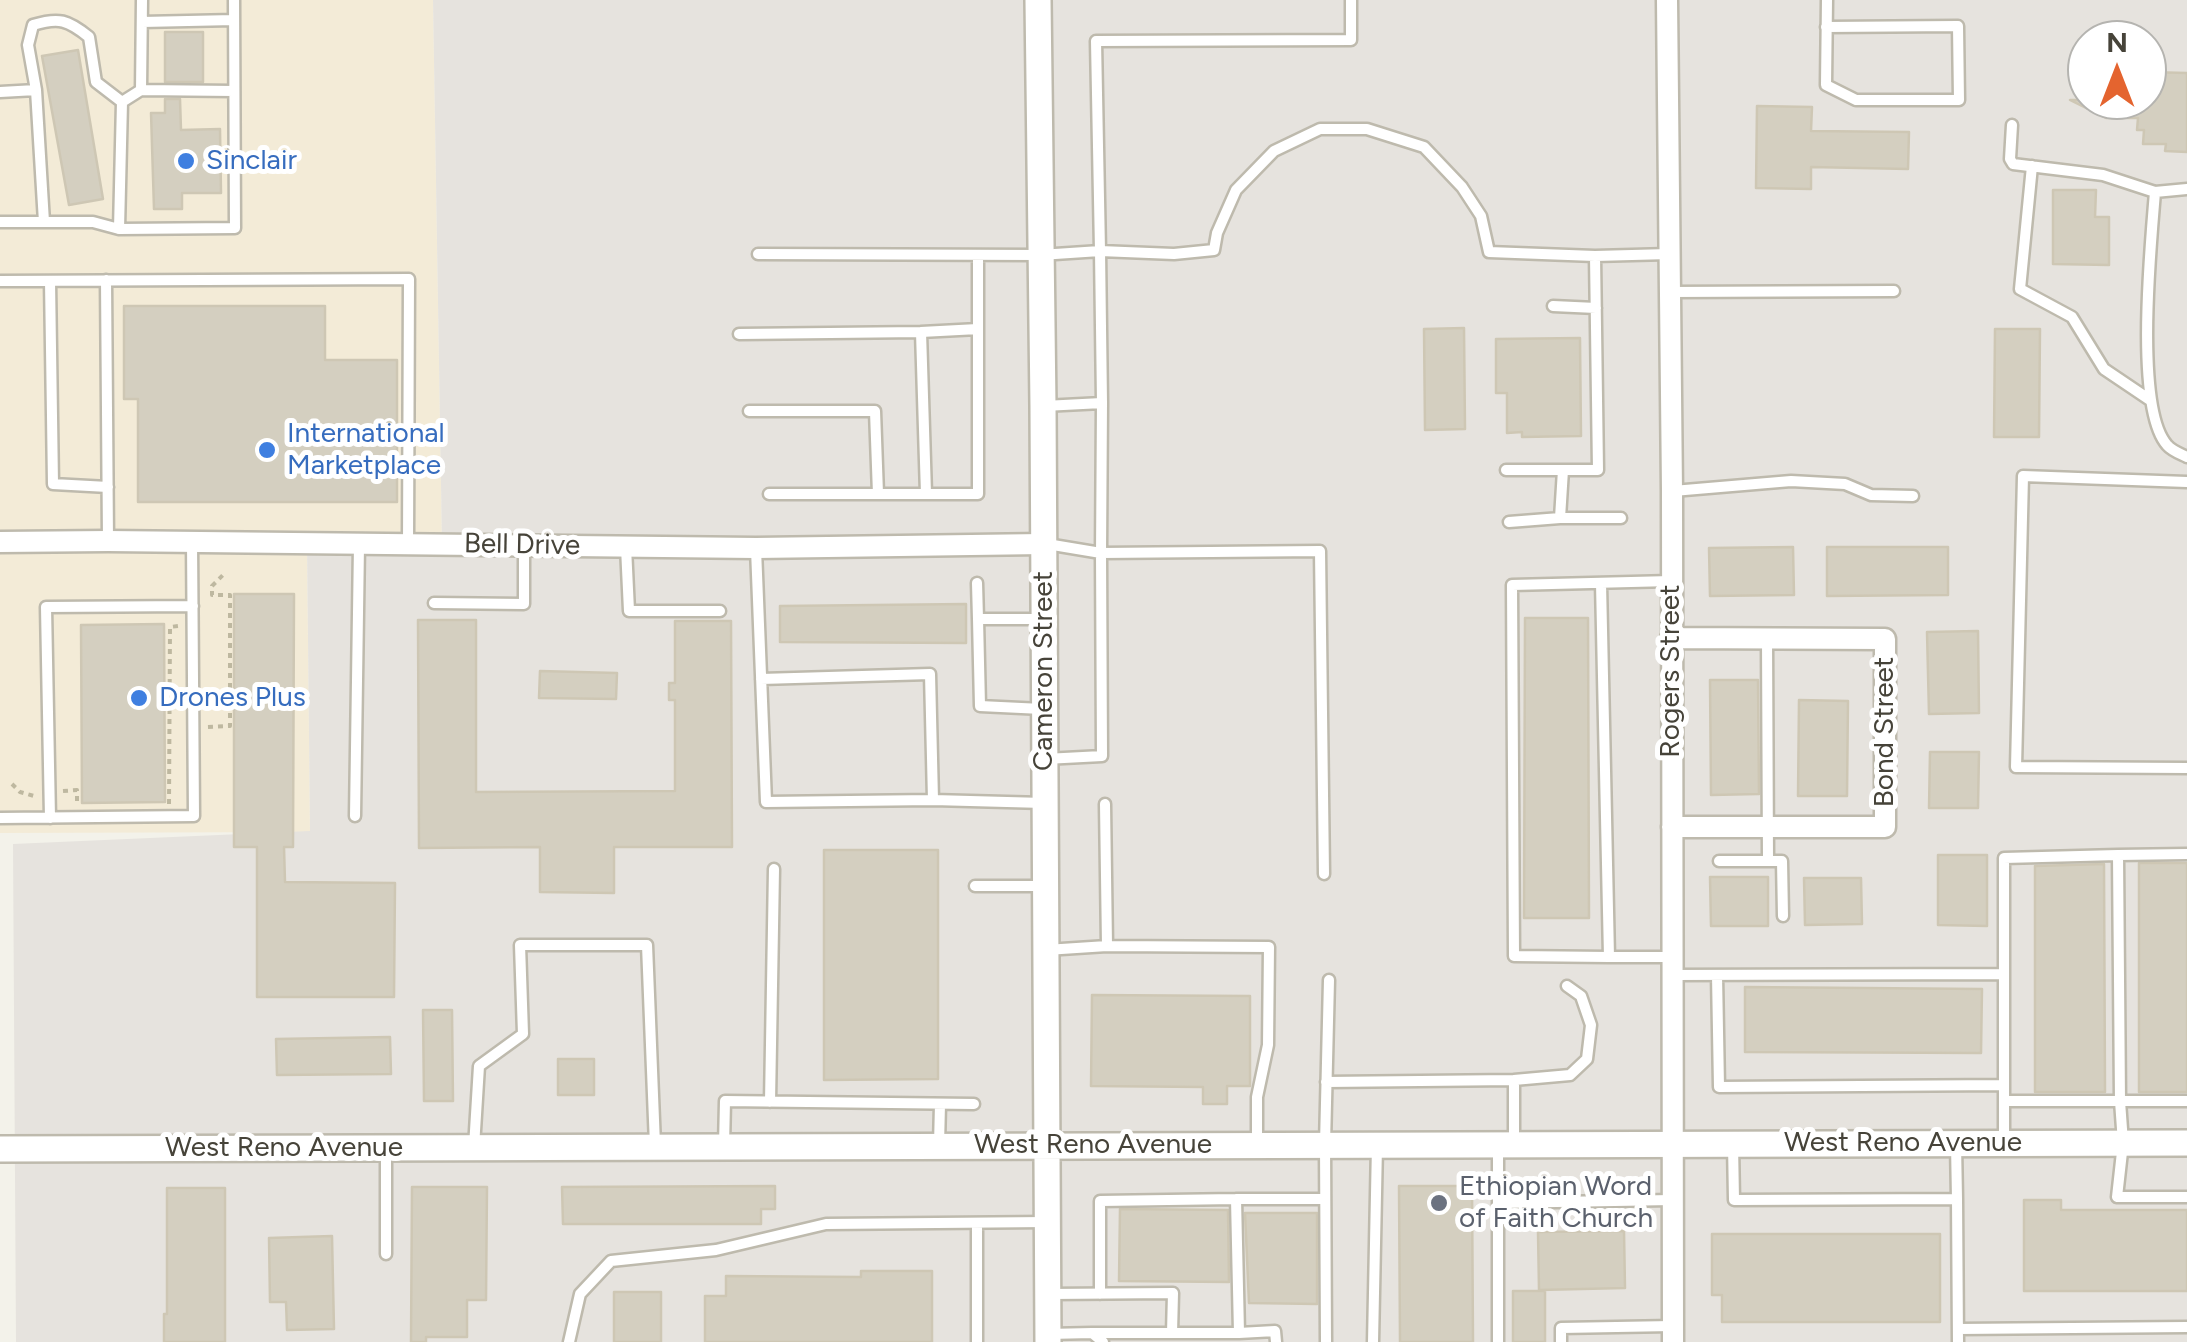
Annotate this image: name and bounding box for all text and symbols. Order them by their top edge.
north arrow [2067,20,2167,120]
text: N [2106,25,2128,59]
place label: Sinclair [206,144,297,178]
marker: Sinclair [175,150,197,172]
place label: International Marketplace [287,417,445,483]
marker: International Marketplace [256,439,278,461]
street label: Bell Drive [464,527,580,563]
street label: Cameron Street [1027,571,1061,771]
street label: Rogers Street [1654,584,1688,758]
street label: Bond Street [1868,657,1902,807]
place label: Drones Plus [159,681,306,715]
marker: Drones Plus [128,687,150,709]
street label: West Reno Avenue [1784,1126,2022,1160]
street label: West Reno Avenue [974,1128,1212,1162]
street label: West Reno Avenue [165,1131,403,1165]
place label: Ethiopian Word of Faith Church [1459,1170,1653,1236]
marker: Ethiopian Word of Faith Church [1428,1192,1450,1214]

